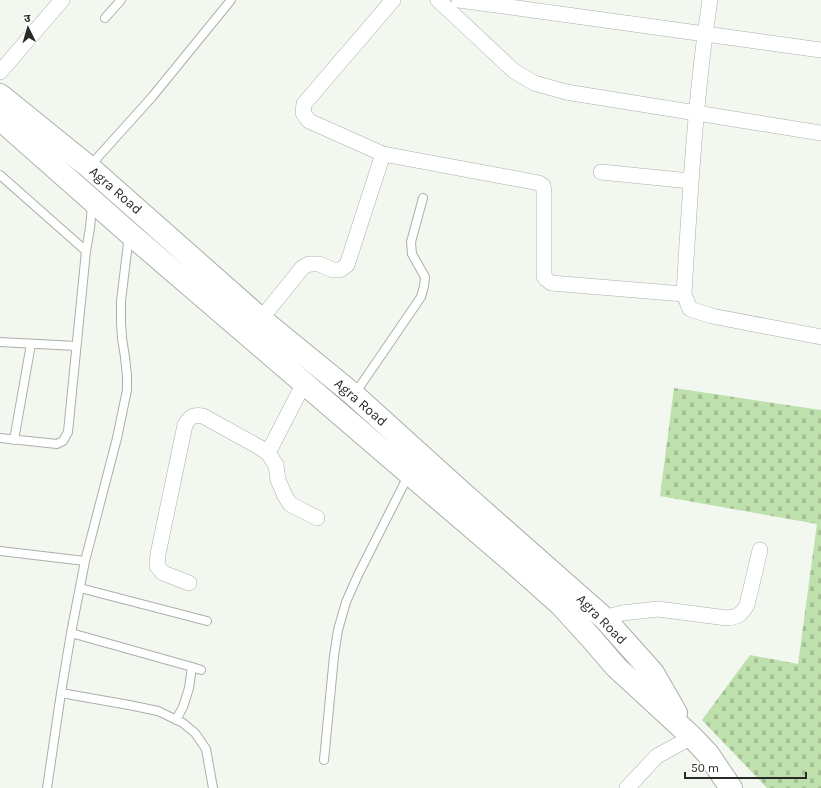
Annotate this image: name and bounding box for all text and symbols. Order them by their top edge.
north arrow [8,8,48,48]
text: उ [23,12,32,25]
street label: Agra Road [86,163,146,218]
street label: Agra Road [331,375,391,430]
street label: Agra Road [573,591,630,648]
scale bar [685,754,806,780]
text: 50 m [691,761,719,775]

